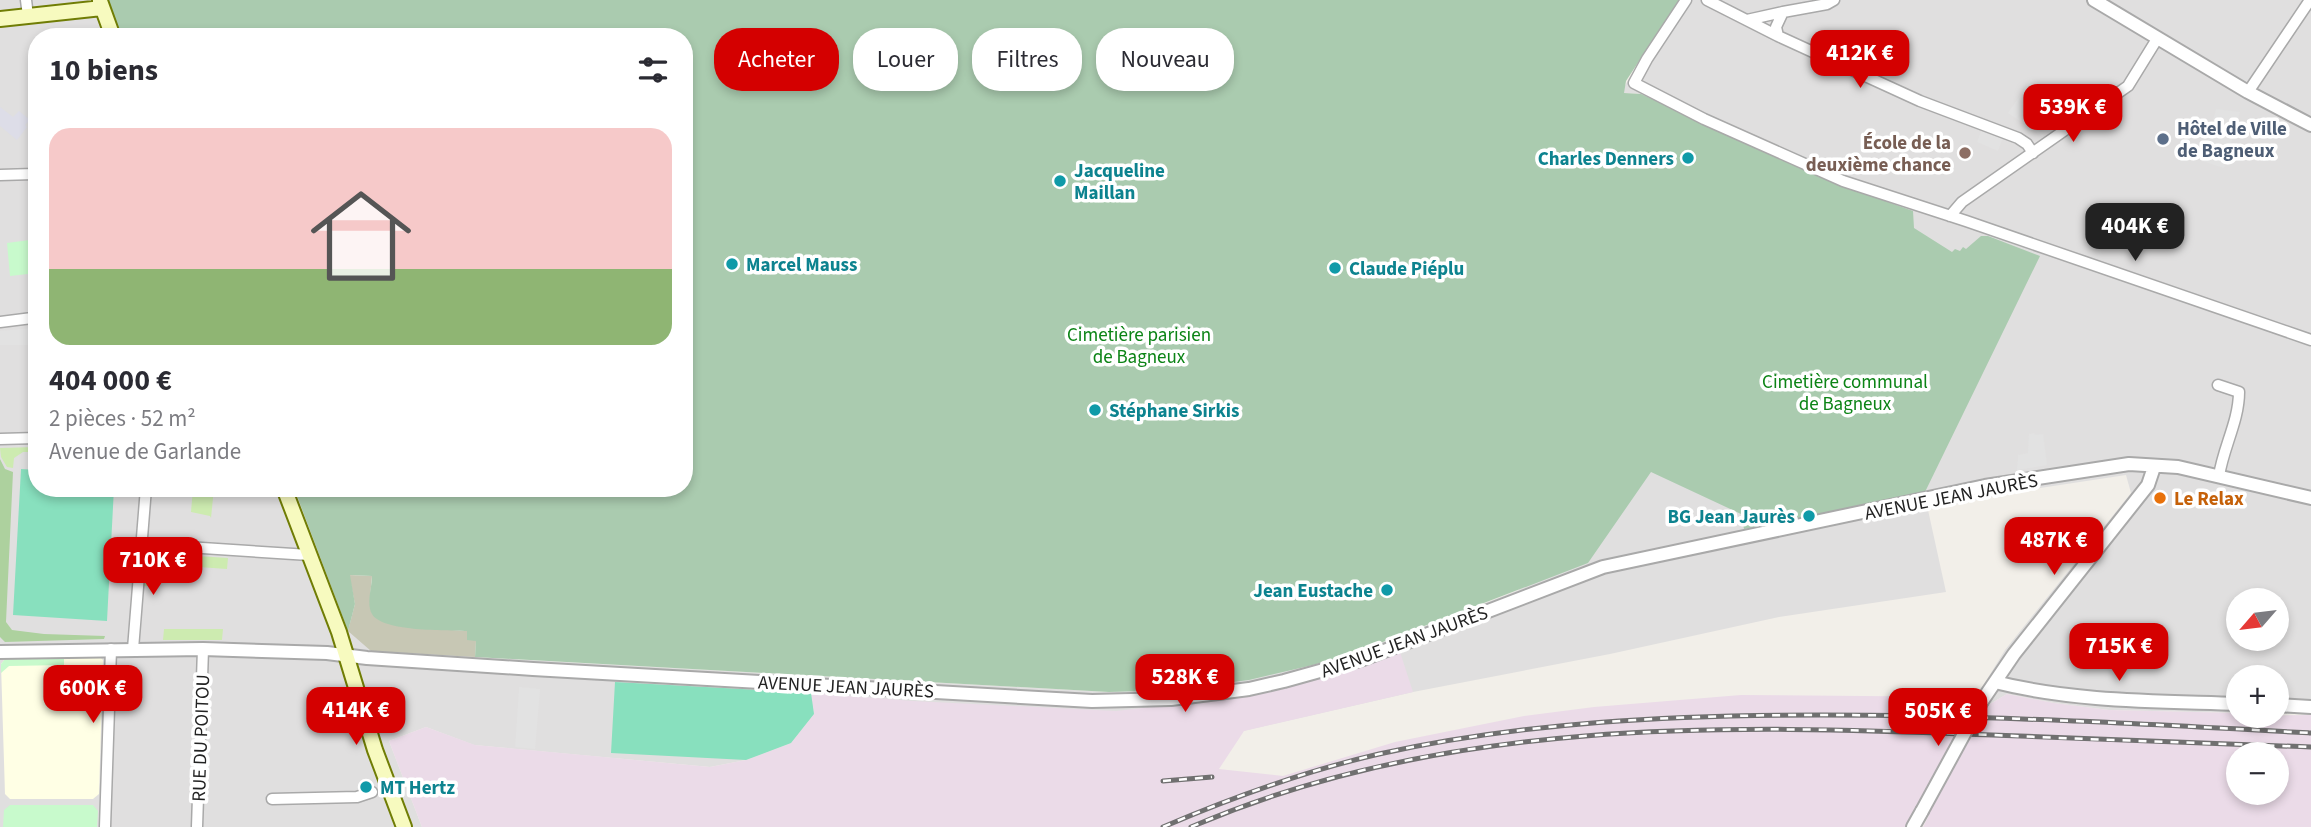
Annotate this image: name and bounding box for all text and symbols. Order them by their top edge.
chip: Acheter [714,28,839,91]
chip: Louer [853,28,958,91]
chip: Filtres [972,28,1082,91]
chip: Nouveau [1096,28,1234,91]
pin: 412K € [1803,31,1917,90]
text: 412K € [1826,36,1894,69]
text: 10 biens [49,49,158,92]
icon: filters [634,51,672,89]
pin: 539K € [2016,85,2130,144]
text: 539K € [2039,90,2107,123]
place label: Hôtel de Ville de Bagneux [2177,116,2287,165]
place label: École de la deuxième chance [1806,130,1951,179]
marker: Hôtel de Ville de Bagneux [2155,131,2171,147]
marker: École de la deuxième chance [1957,145,1973,161]
place label: Charles Denners [1538,146,1674,173]
marker: Charles Denners [1680,150,1696,166]
place label: Jacqueline Maillan [1074,158,1165,207]
icon: home [298,173,424,299]
marker: Jacqueline Maillan [1052,173,1068,189]
pin: 404K € [2078,204,2192,263]
text: 404K € [2101,209,2169,242]
place label: Marcel Mauss [746,252,857,279]
marker: Marcel Mauss [724,256,740,272]
place label: Claude Piéplu [1349,256,1464,283]
marker: Claude Piéplu [1327,260,1343,276]
park label: Cimetière parisien de Bagneux [1067,322,1211,371]
text: 404 000 € [49,359,172,402]
park label: Cimetière communal de Bagneux [1762,369,1928,418]
place label: Stéphane Sirkis [1109,398,1240,425]
text: 2 pièces · 52 m² [49,402,196,435]
marker: Stéphane Sirkis [1087,402,1103,418]
text: Avenue de Garlande [49,435,241,468]
street label: AVENUE JEAN JAURÈS [1862,467,2040,528]
place label: Le Relax [2174,486,2244,513]
marker: Le Relax [2152,490,2168,506]
place label: BG Jean Jaurès [1667,504,1795,531]
marker: BG Jean Jaurès [1801,508,1817,524]
pin: 487K € [1997,518,2111,577]
text: 487K € [2020,523,2088,556]
pin: 710K € [96,538,210,597]
text: 710K € [119,543,187,576]
place label: Jean Eustache [1253,578,1373,605]
marker: Jean Eustache [1379,582,1395,598]
north arrow [2226,588,2289,651]
map controls [2226,588,2289,805]
street label: AVENUE JEAN JAURÈS [1317,600,1492,685]
pin: 715K € [2062,624,2176,683]
text: 715K € [2085,629,2153,662]
pin: 528K € [1128,654,1242,714]
text: 528K € [1151,660,1219,693]
button: + [2226,665,2289,728]
pin: 600K € [36,666,150,725]
street label: AVENUE JEAN JAURÈS [757,669,935,706]
text: 600K € [59,671,127,704]
street label: RUE DU POITOU [186,674,217,802]
pin: 414K € [299,688,413,747]
pin: 505K € [1881,688,1995,748]
text: 414K € [322,693,390,726]
text: 505K € [1904,694,1972,727]
button: − [2226,742,2289,805]
place label: MT Hertz [380,775,455,802]
marker: MT Hertz [358,779,374,795]

